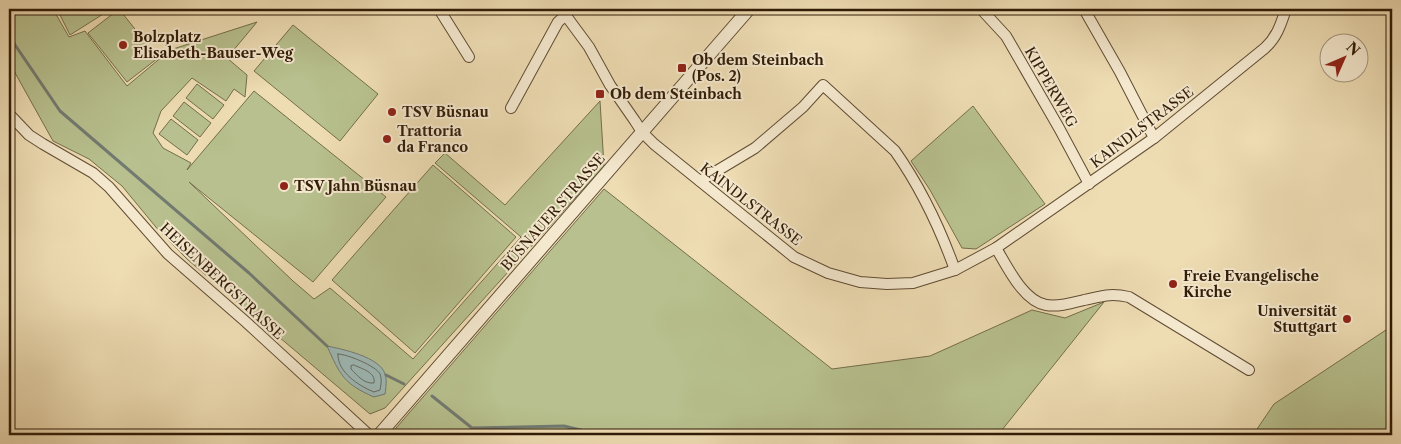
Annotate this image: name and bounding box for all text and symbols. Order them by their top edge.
place label: Bolzplatz Elisabeth-Bauser-Weg [133,28,294,62]
north arrow [1318,32,1368,82]
text: N [1343,38,1364,59]
marker: Bolzplatz Elisabeth-Bauser-Weg [117,39,129,51]
street label: KIPPERWEG [1021,44,1081,130]
place label: Ob dem Steinbach (Pos. 2) [692,51,824,85]
marker: Ob dem Steinbach (Pos. 2) [676,62,688,74]
street label: KAINDLSTRASSE [1087,82,1197,172]
place label: Ob dem Steinbach [610,85,742,103]
marker: Ob dem Steinbach [594,88,606,100]
place label: TSV Büsnau [402,103,489,121]
marker: TSV Büsnau [386,106,398,118]
place label: Trattoria da Franco [397,122,468,156]
marker: Trattoria da Franco [381,133,393,145]
street label: BÜSNAUER STRASSE [497,150,609,274]
street label: KAINDLSTRASSE [696,159,806,249]
place label: TSV Jahn Büsnau [294,177,417,195]
marker: TSV Jahn Büsnau [278,180,290,192]
street label: HEISENBERGSTRASSE [156,219,288,343]
place label: Freie Evangelische Kirche [1183,267,1319,301]
marker: Freie Evangelische Kirche [1167,278,1179,290]
place label: Universität Stuttgart [1257,302,1337,336]
marker: Universität Stuttgart [1341,313,1353,325]

